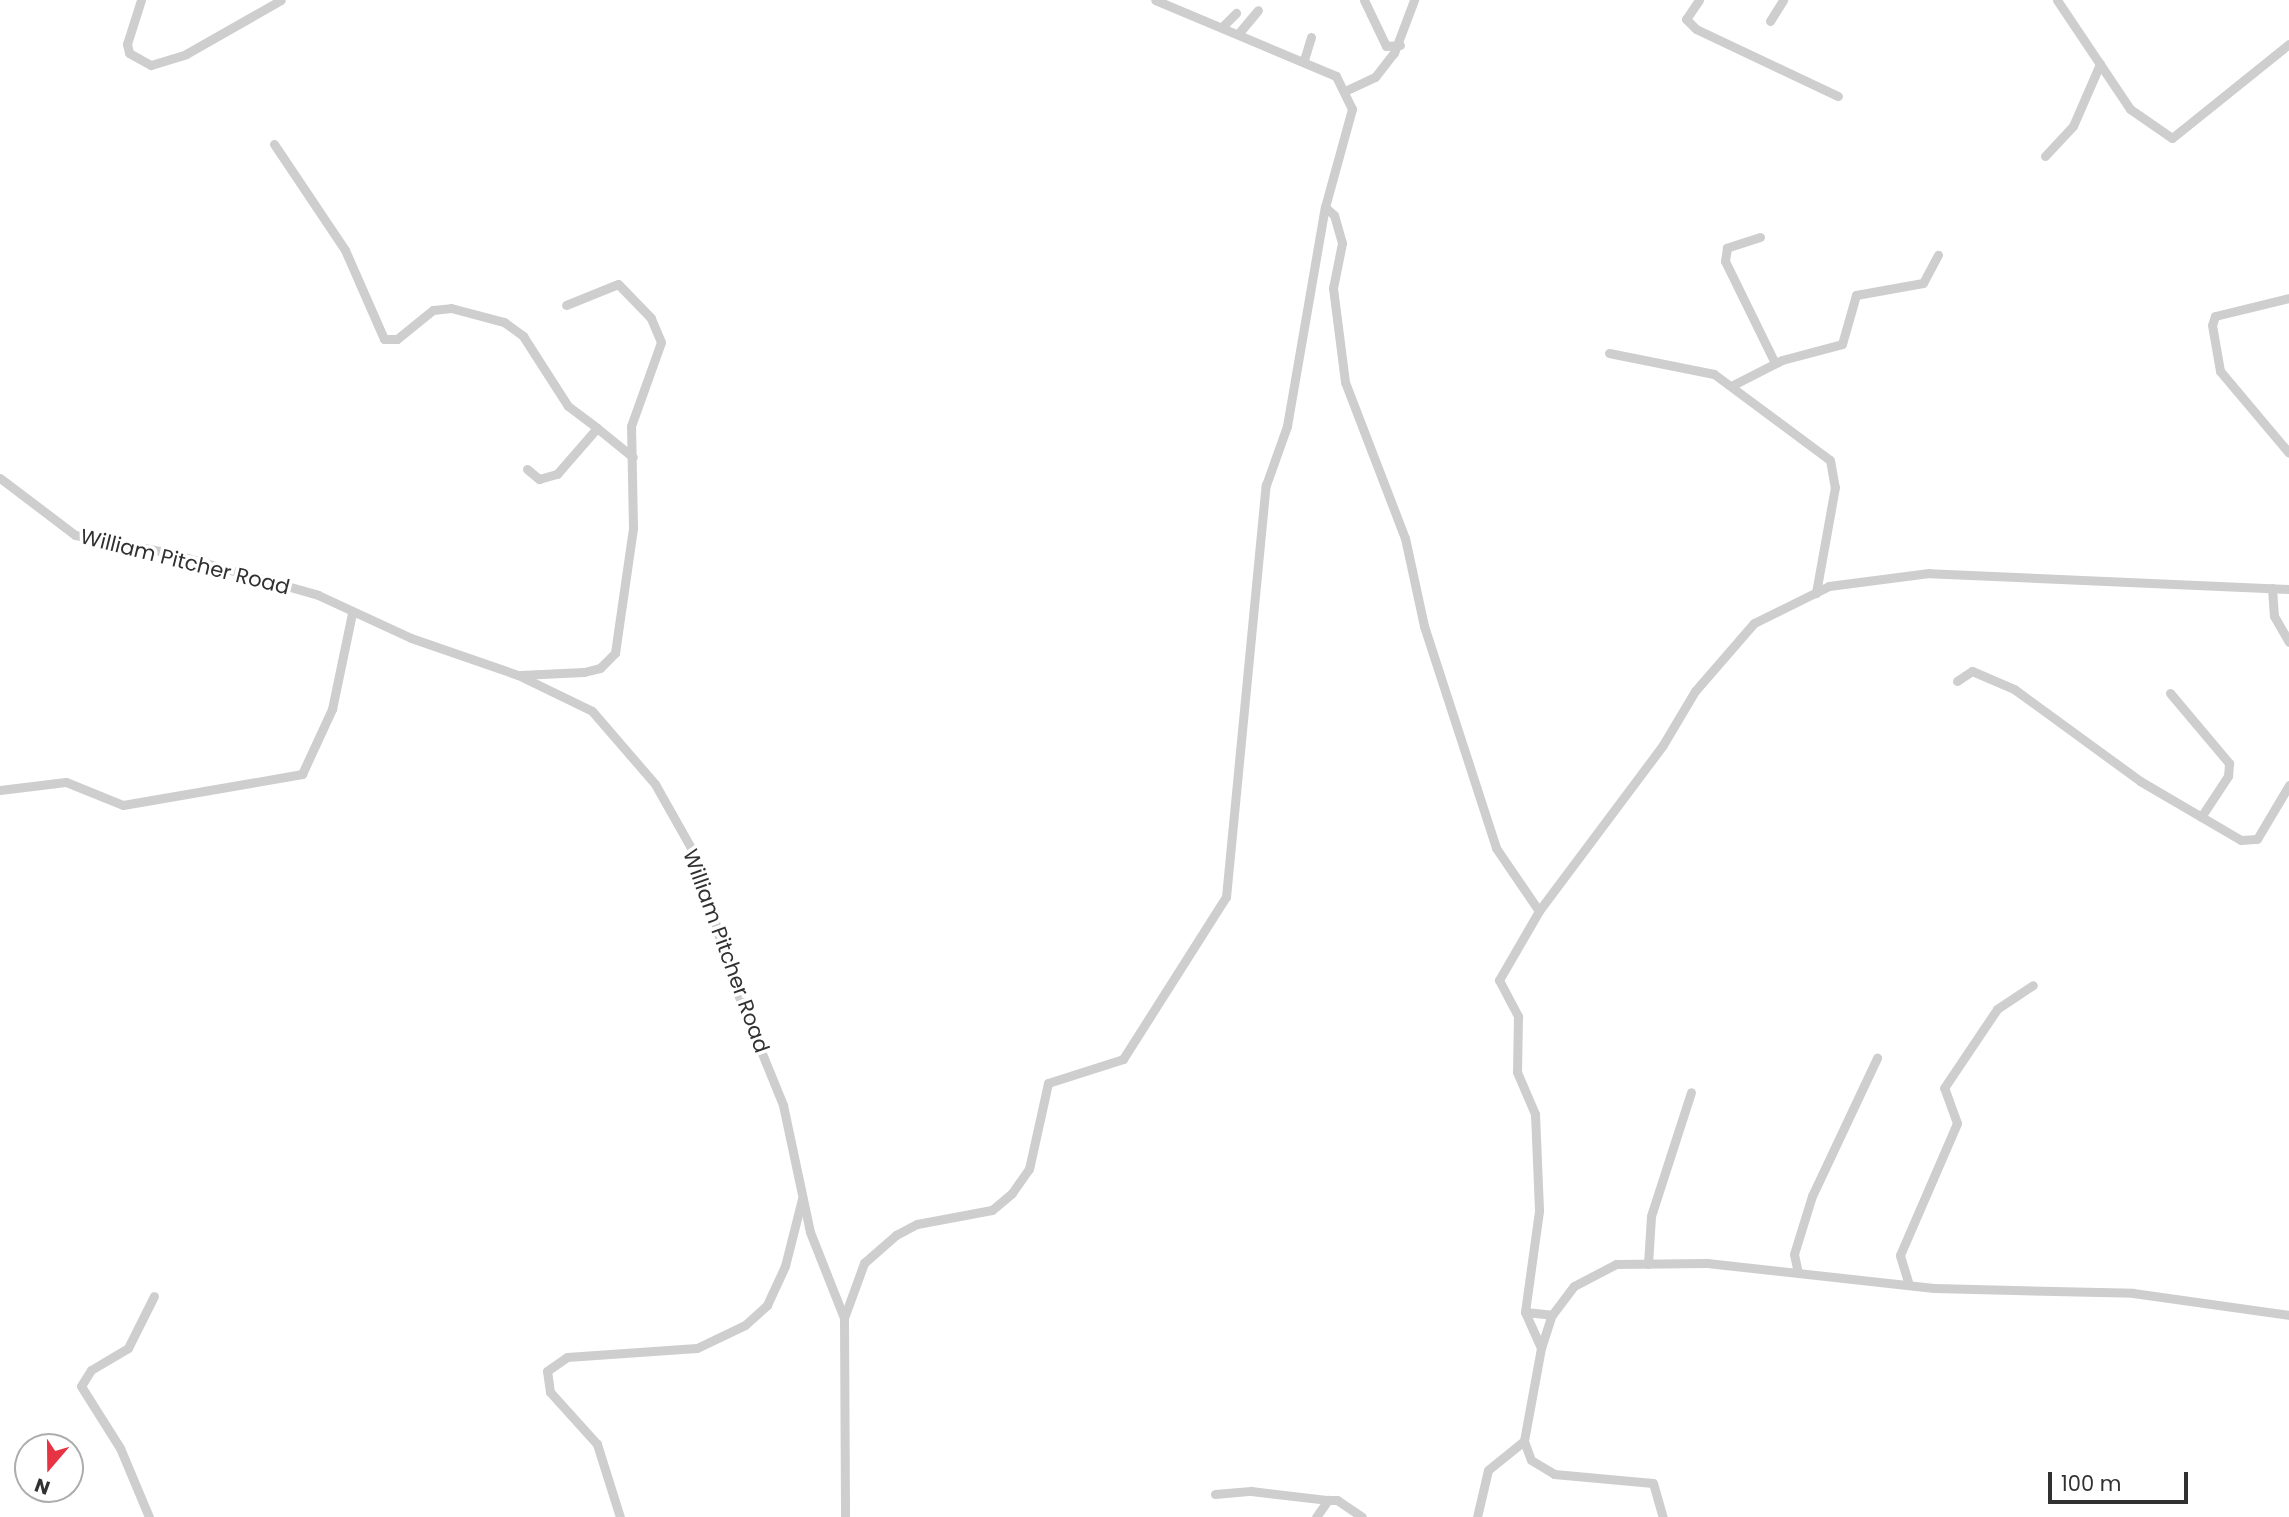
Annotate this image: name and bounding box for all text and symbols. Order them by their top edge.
street label: William Pitcher Road [78,524,292,600]
street label: William Pitcher Road [677,846,775,1056]
north arrow [14,1433,84,1503]
scale bar [2051,1458,2191,1502]
text: 100 m [2061,1469,2121,1498]
text: N [31,1471,54,1501]

